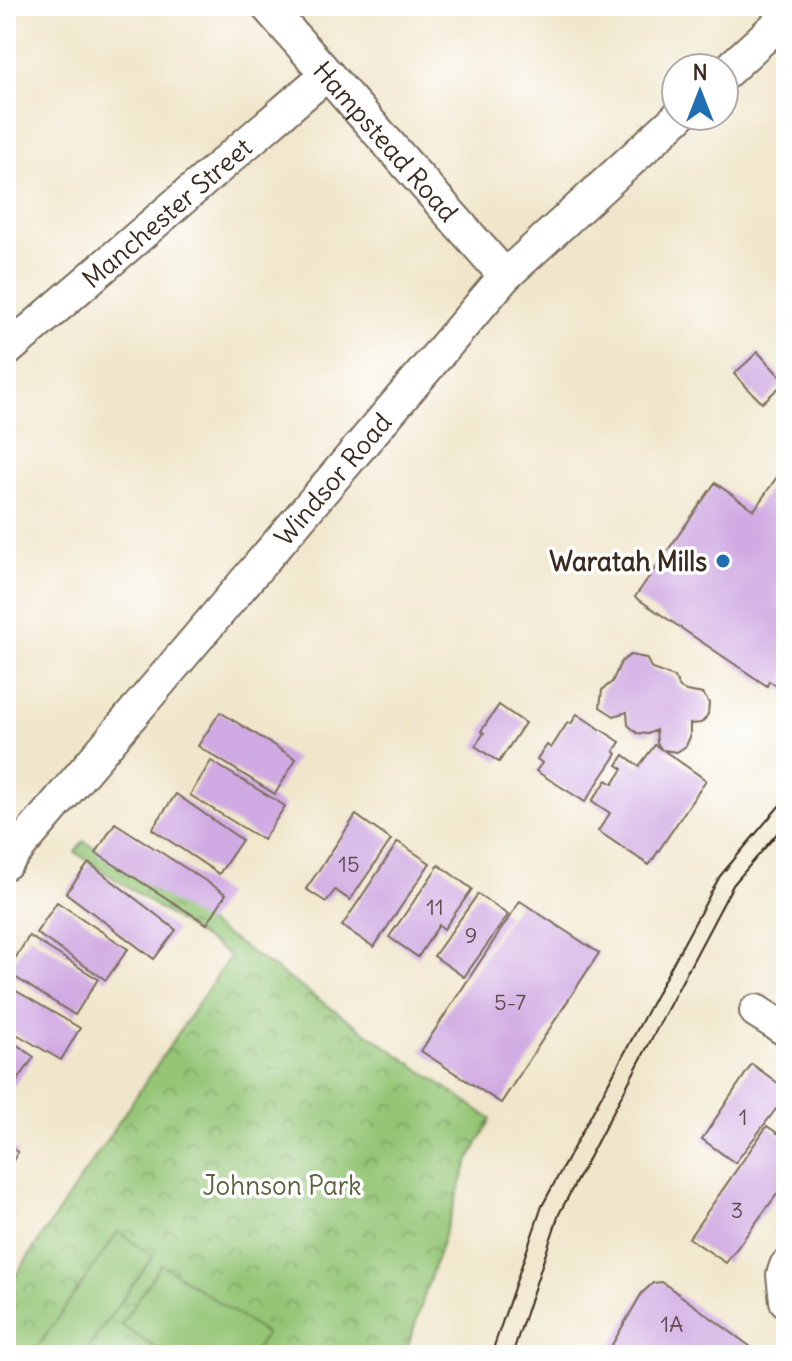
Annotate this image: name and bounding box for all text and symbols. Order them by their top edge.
north arrow [660,52,740,132]
street label: Hampstead Road [307,54,465,228]
text: N [692,58,708,86]
street label: Manchester Street [75,130,258,295]
street label: Windsor Road [267,406,398,552]
place label: Waratah Mills [549,545,707,578]
marker: Waratah Mills [714,552,732,570]
house number: 15 [338,850,360,878]
house number: 11 [426,893,444,921]
house number: 9 [465,921,477,949]
house number: 5-7 [494,988,526,1016]
house number: 1 [739,1103,747,1131]
park label: Johnson Park [202,1169,362,1202]
house number: 3 [731,1196,743,1224]
house number: 1A [661,1310,683,1338]

